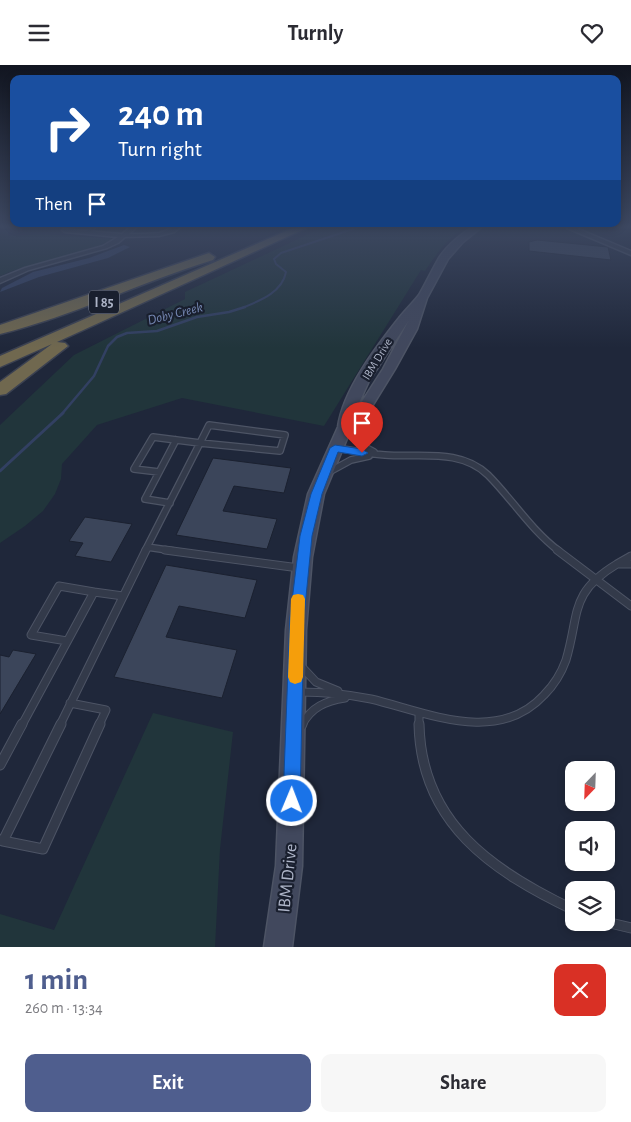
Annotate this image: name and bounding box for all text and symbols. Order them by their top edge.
icon: menu [25,19,53,47]
icon: heart [578,19,606,47]
text: Turnly [288,22,343,44]
icon: right [35,95,100,160]
text: 240 m [118,97,204,132]
text: Turn right [118,138,202,160]
icon: arrive [83,190,111,218]
text: Then [35,195,73,214]
road number: I 85 [89,291,119,313]
water label: Doby Creek [146,300,205,328]
street label: IBM Drive [360,336,394,382]
pin [341,402,383,453]
icon: arrive [348,409,376,437]
north arrow [565,761,615,811]
map controls [565,761,615,931]
position arrow [265,774,317,826]
button: sound [565,821,615,871]
street label: IBM Drive [275,843,301,913]
button: layers [565,881,615,931]
button: close [554,964,606,1016]
text: 1 min [25,965,88,995]
text: 260 m · 13:34 [25,1000,103,1016]
button: Exit [25,1054,311,1112]
button: Share [321,1054,606,1112]

